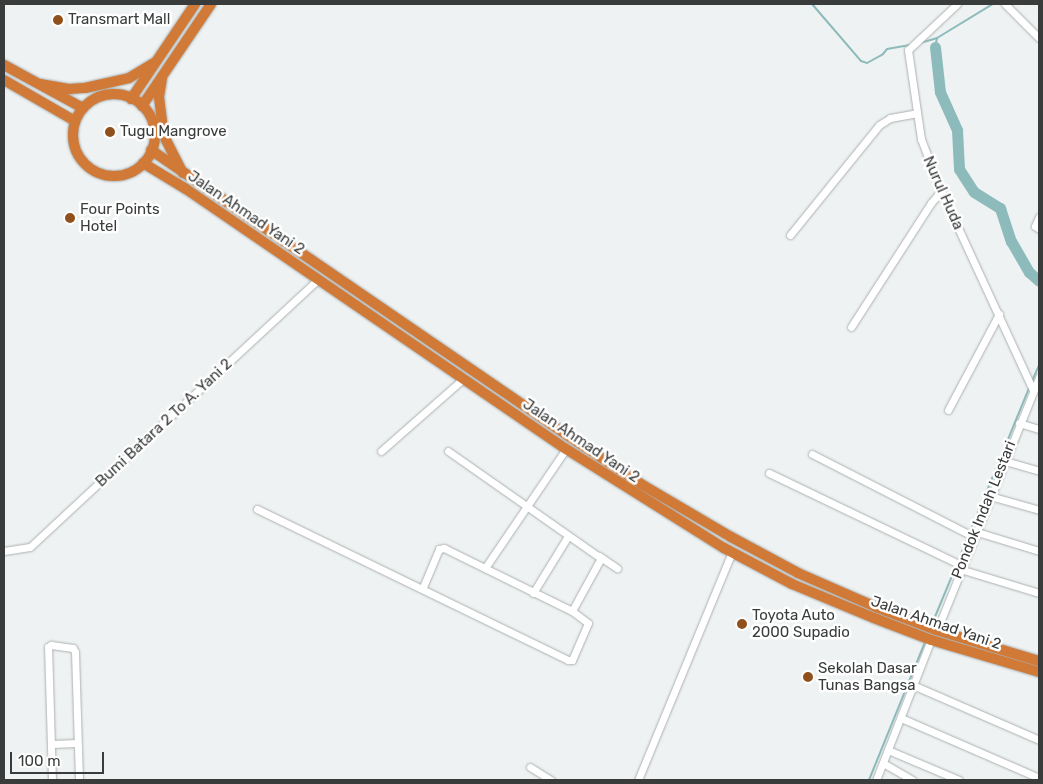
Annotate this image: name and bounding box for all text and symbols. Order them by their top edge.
place label: Transmart Mall [68,11,170,29]
marker: Transmart Mall [52,14,64,26]
place label: Tugu Mangrove [120,123,227,141]
marker: Tugu Mangrove [104,126,116,138]
street label: Nurul Huda [919,154,967,232]
street label: Jalan Ahmad Yani 2 [184,167,308,259]
place label: Four Points Hotel [80,200,160,235]
marker: Four Points Hotel [64,212,76,224]
street label: Bumi Batara 2 To A. Yani 2 [92,355,236,491]
street label: Jalan Ahmad Yani 2 [519,395,643,487]
street label: Pondok Indah Lestari [948,438,1020,582]
street label: Jalan Ahmad Yani 2 [868,592,1004,654]
place label: Toyota Auto 2000 Supadio [752,606,850,641]
marker: Toyota Auto 2000 Supadio [736,618,748,630]
place label: Sekolah Dasar Tunas Bangsa [818,659,917,694]
marker: Sekolah Dasar Tunas Bangsa [802,671,814,683]
scale bar [12,742,106,774]
text: 100 m [18,752,60,770]

